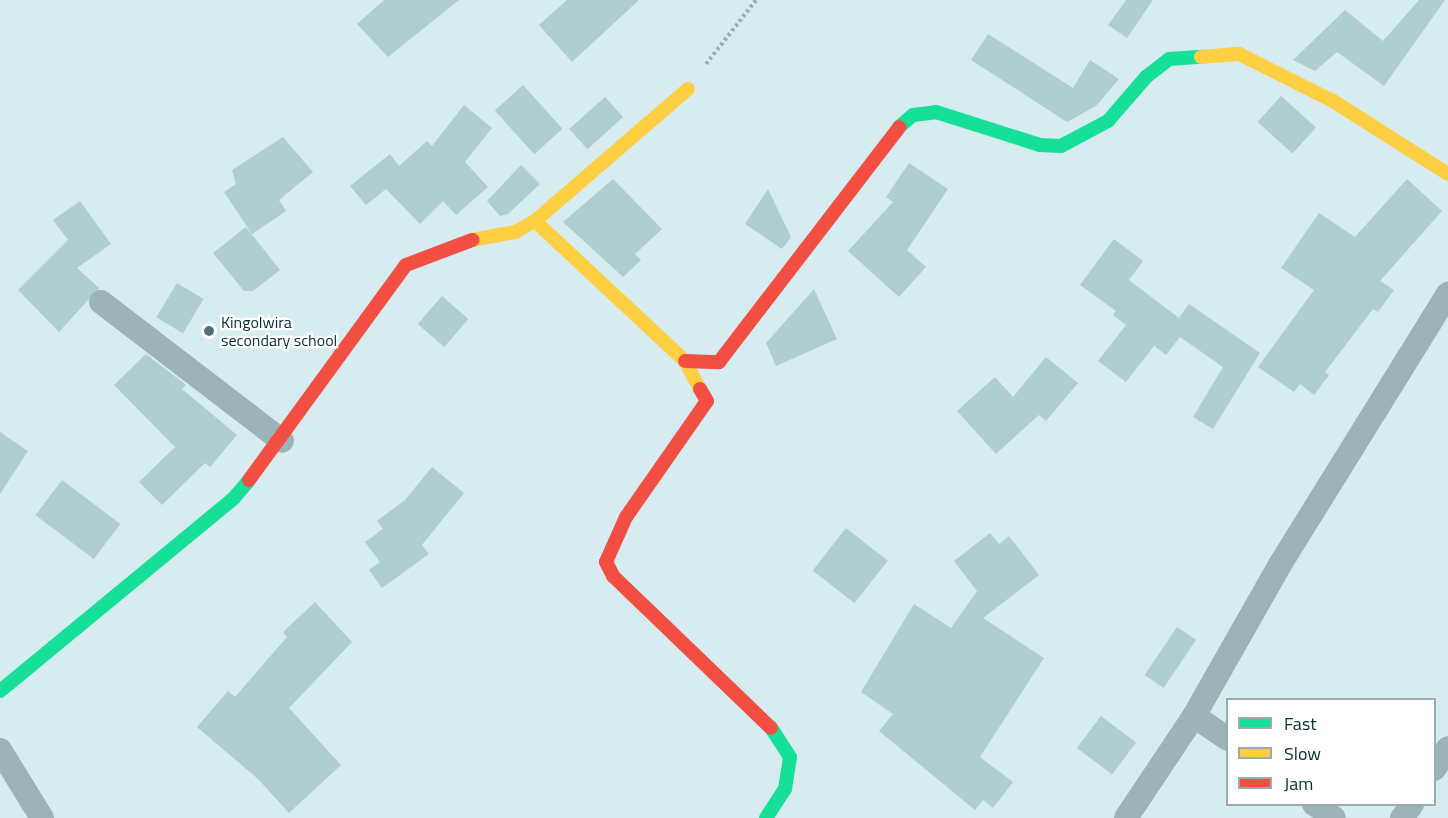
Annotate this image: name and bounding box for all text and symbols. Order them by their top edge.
place label: Kingolwira secondary school [221,312,337,350]
marker: Kingolwira secondary school [202,324,216,338]
legend [1226,698,1436,806]
text: Fast [1284,710,1317,737]
text: Slow [1284,740,1321,767]
text: Jam [1284,770,1313,797]

